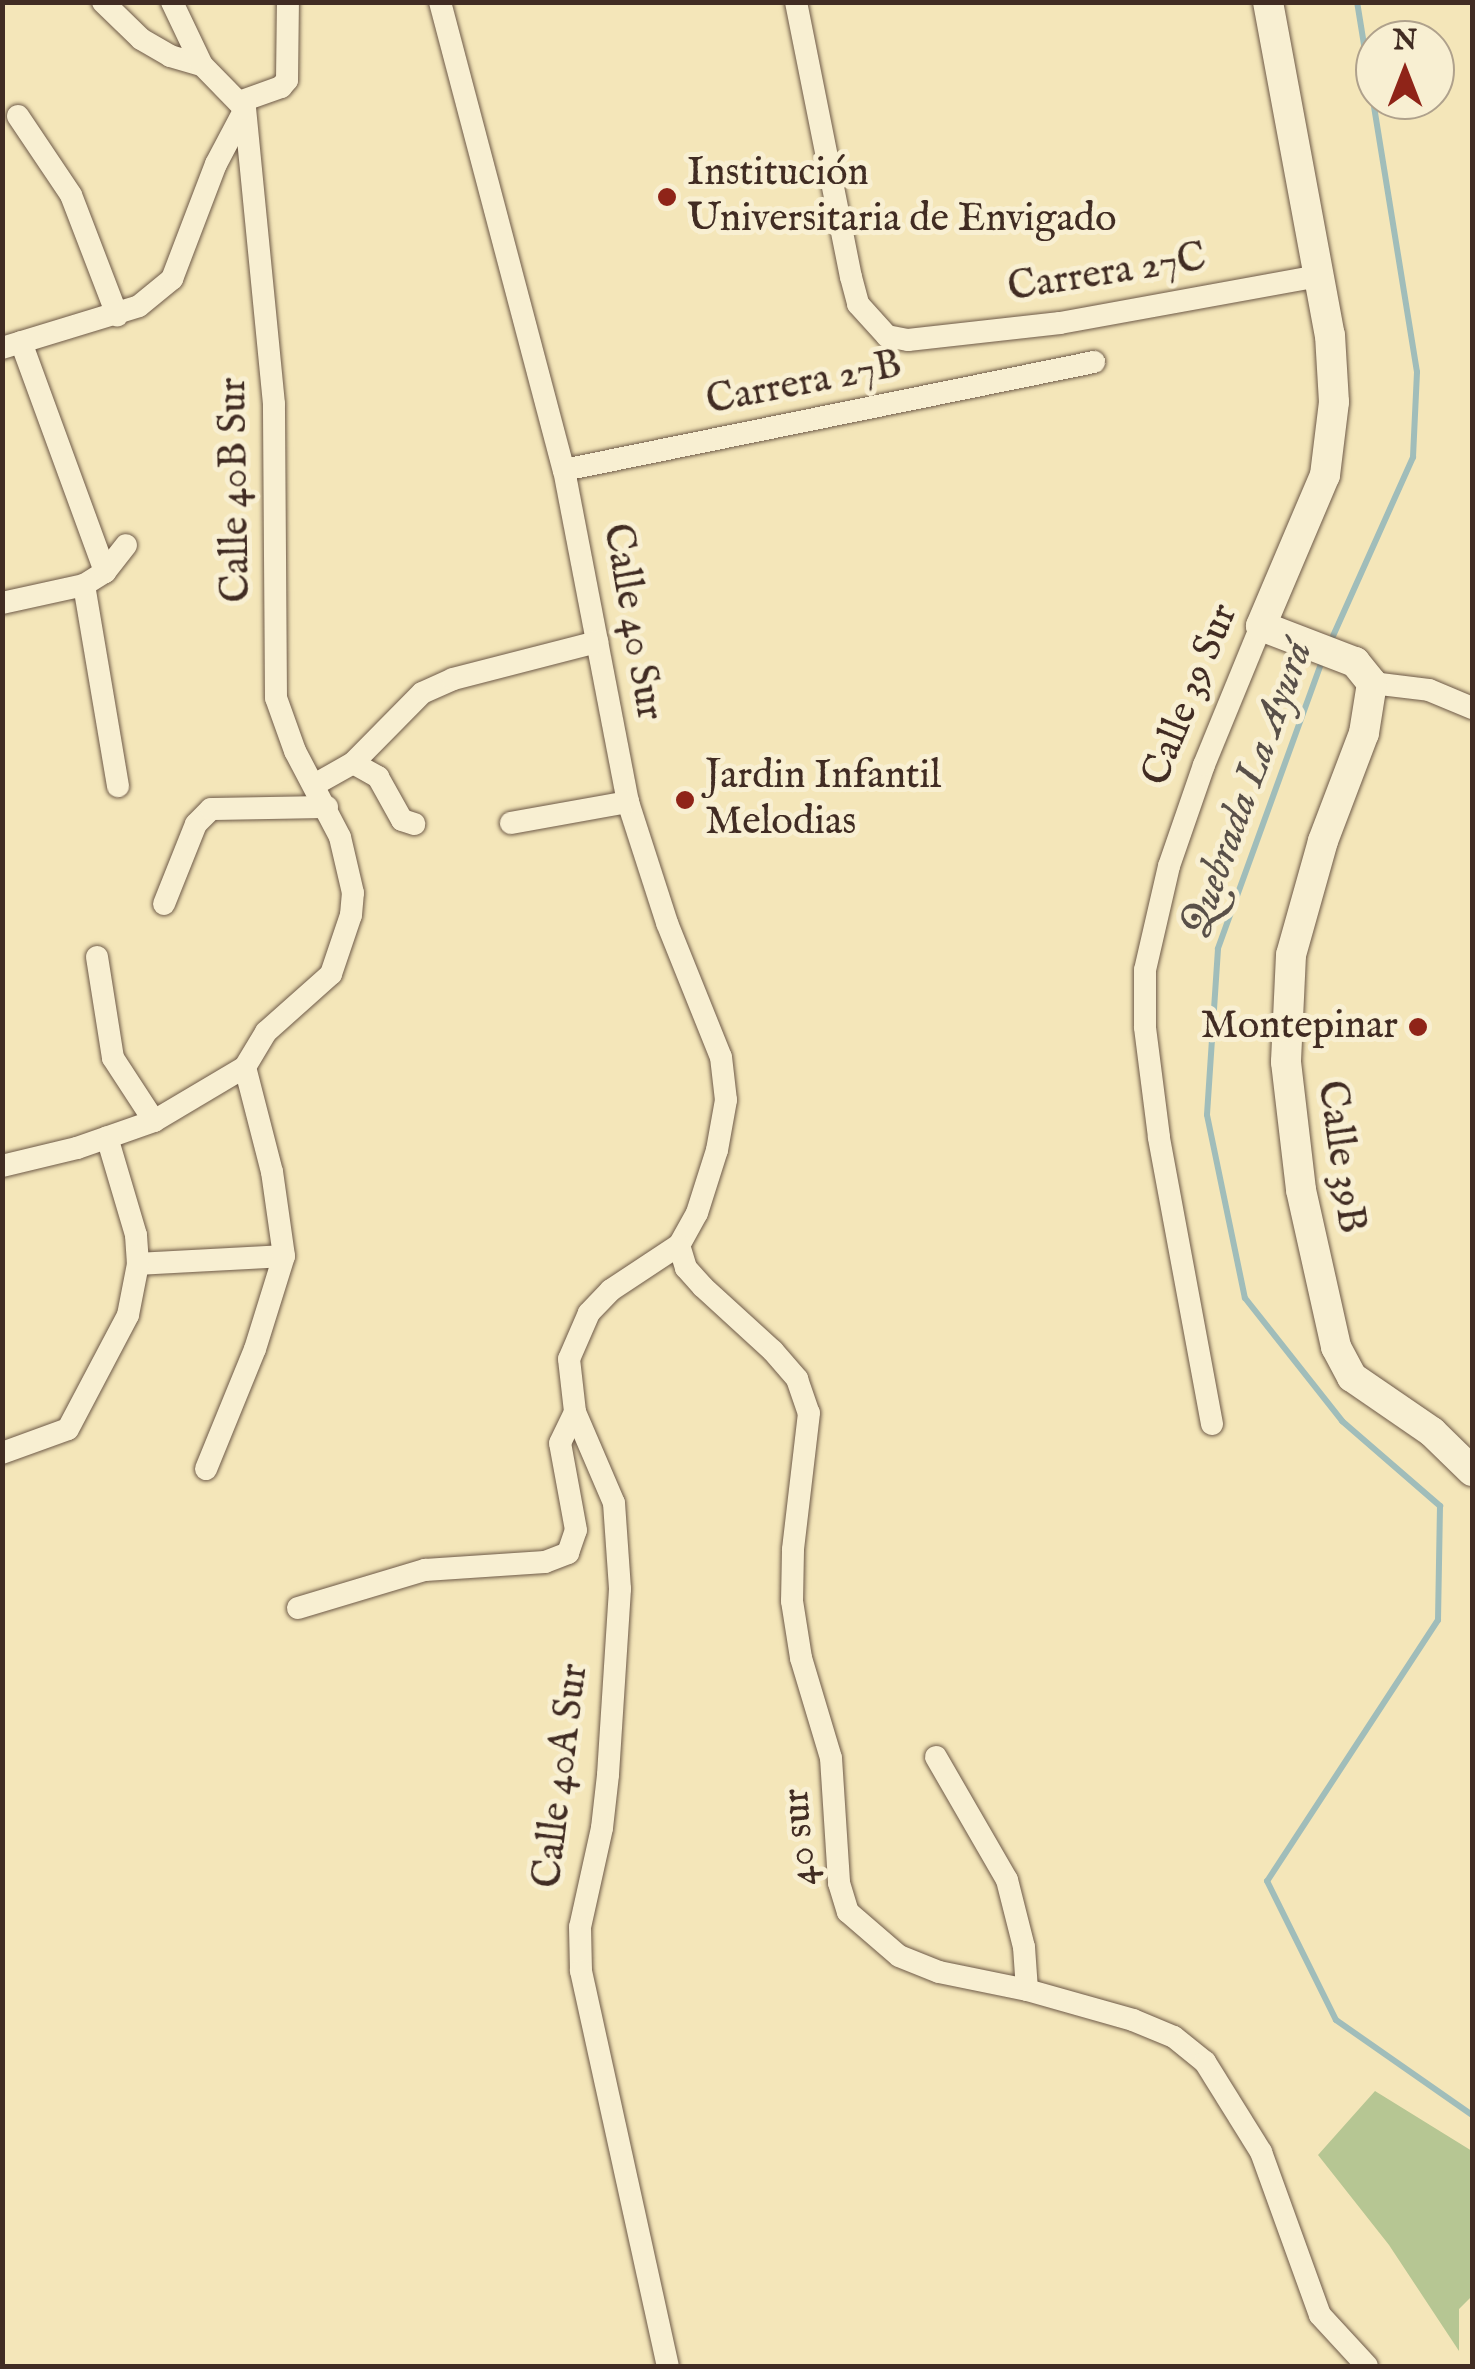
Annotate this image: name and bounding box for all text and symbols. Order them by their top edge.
north arrow [1355,20,1455,120]
text: N [1393,24,1417,59]
place label: Institución Universitaria de Envigado [687,150,1117,244]
marker: Institución Universitaria de Envigado [656,186,678,208]
street label: Carrera 27C [1005,235,1209,313]
street label: Carrera 27B [702,342,906,426]
street label: Calle 40B Sur [210,377,262,603]
street label: Calle 40 Sur [591,520,673,724]
street label: Calle 39 Sur [1133,597,1249,793]
water label: Quebrada La Ayurá [1171,634,1325,944]
place label: Jardin Infantil Melodias [705,753,941,847]
marker: Jardin Infantil Melodias [674,789,696,811]
place label: Montepinar [1201,1003,1398,1051]
marker: Montepinar [1407,1016,1429,1038]
street label: Calle 39B [1306,1078,1374,1236]
street label: Calle 40A Sur [524,1661,600,1891]
street label: 40 sur [773,1786,829,1888]

